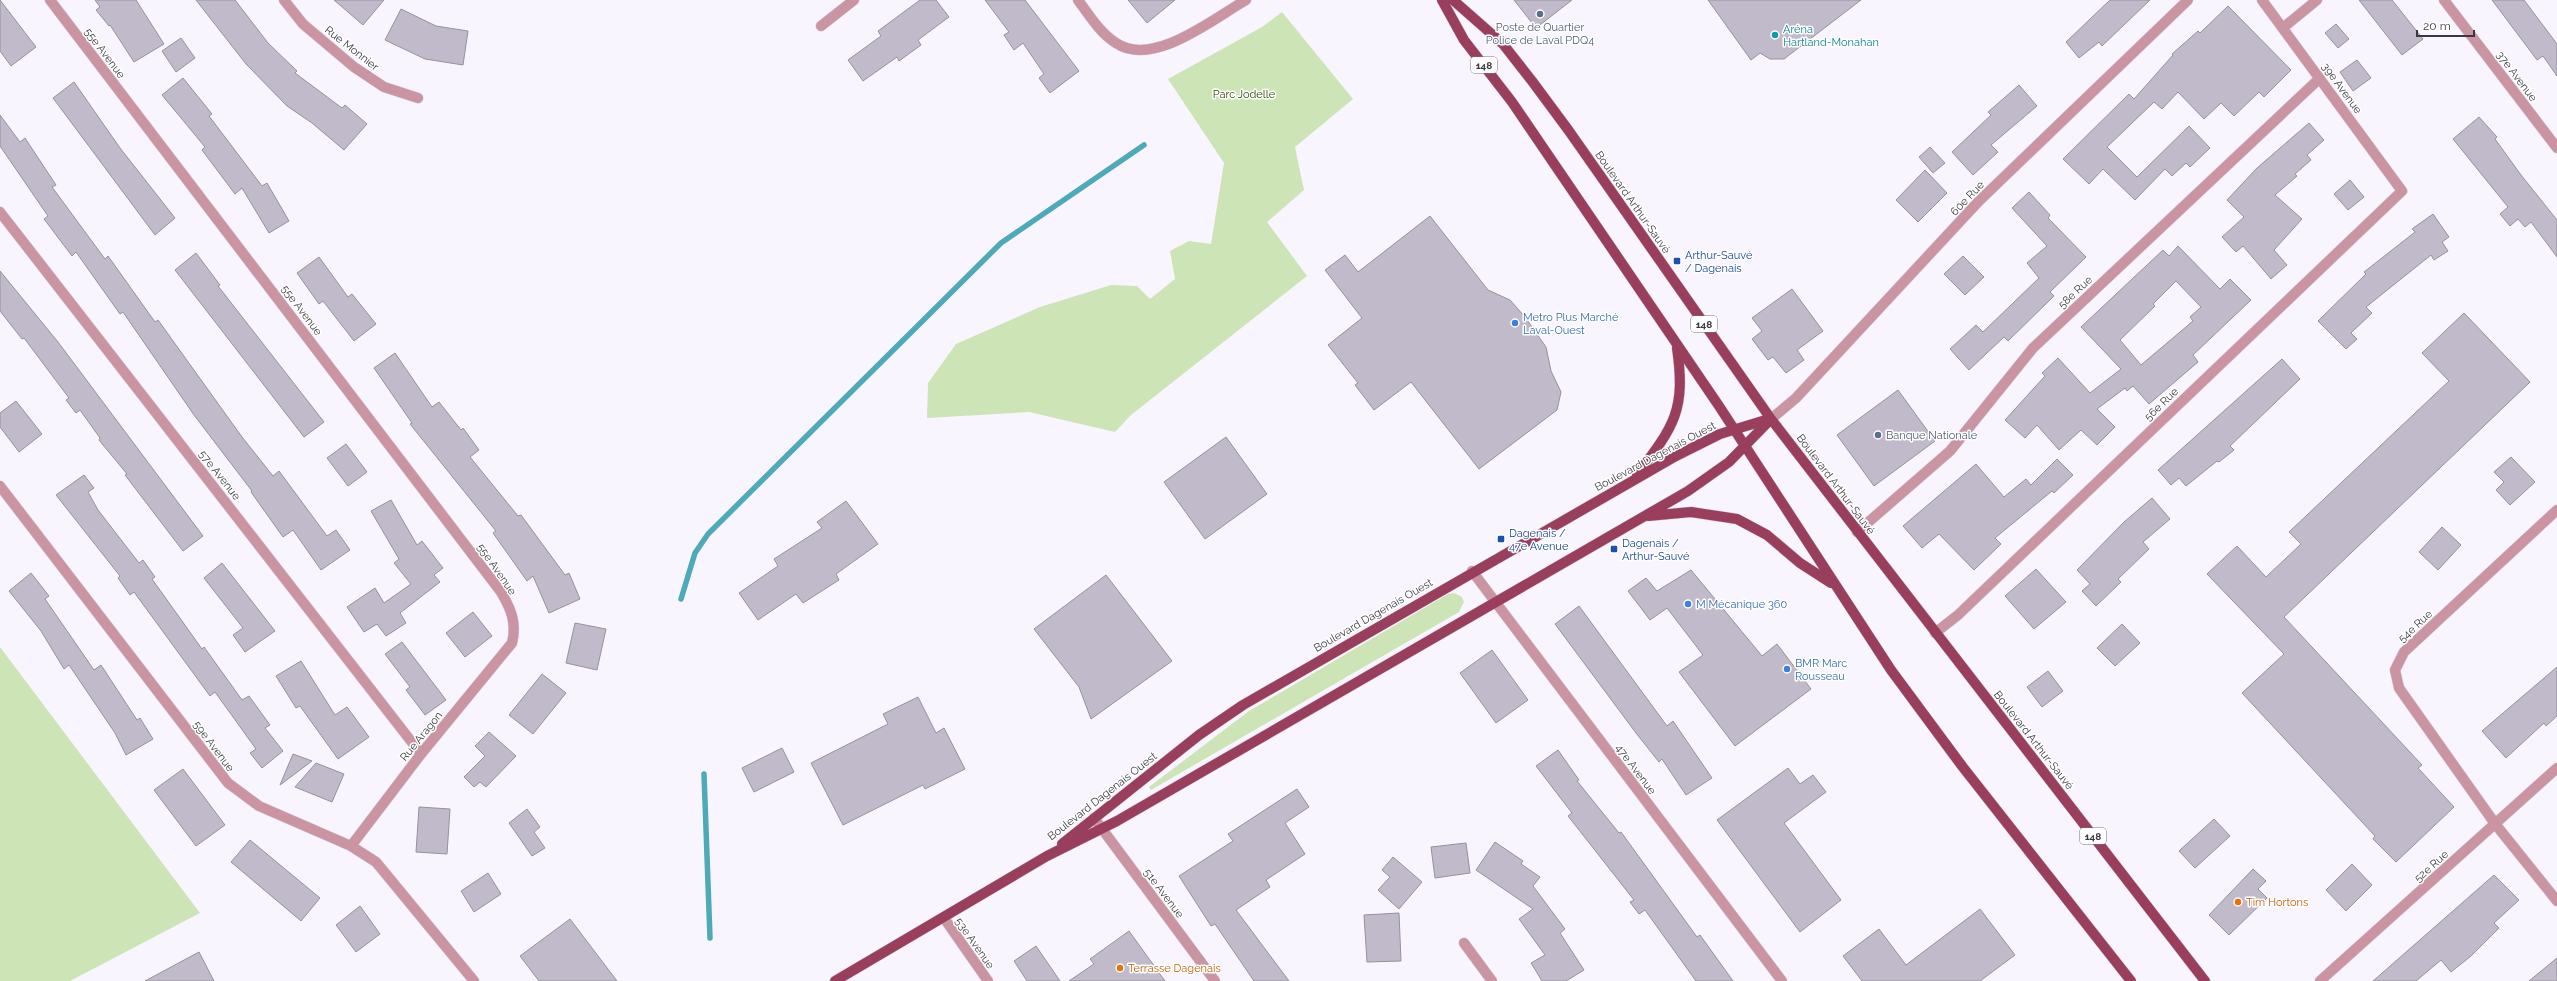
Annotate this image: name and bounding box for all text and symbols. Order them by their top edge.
marker: Poste de Quartier Police de Laval PDQ4 [1535,9,1545,19]
scale bar [2417,12,2474,38]
text: 20 m [2423,19,2451,33]
place label: Poste de Quartier Police de Laval PDQ4 [1486,21,1594,47]
street label: Rue Monnier [322,23,381,73]
place label: Aréna Hartland-Monahan [1783,23,1879,49]
street label: 55e Avenue [82,26,128,81]
marker: Aréna Hartland-Monahan [1770,30,1780,40]
street label: 37e Avenue [2494,49,2540,104]
road number: 148 [1471,57,1497,73]
street label: 39e Avenue [2319,60,2365,117]
park label: Parc Jodelle [1213,88,1276,101]
street label: Boulevard Arthur-Sauvé [1592,149,1673,256]
street label: 60e Rue [1948,178,1987,218]
place label: Arthur-Sauvé / Dagenais [1685,249,1753,275]
marker: Arthur-Sauvé / Dagenais [1672,256,1682,266]
street label: 58e Rue [2056,273,2095,311]
street label: 55e Avenue [279,283,325,338]
place label: Metro Plus Marché Laval-Ouest [1523,311,1619,337]
road number: 148 [1691,316,1717,332]
marker: Metro Plus Marché Laval-Ouest [1510,318,1520,328]
street label: 56e Rue [2142,385,2181,424]
street label: Boulevard Dagenais Ouest [1593,419,1718,494]
place label: Banque Nationale [1886,429,1978,442]
marker: Banque Nationale [1873,430,1883,440]
street label: Boulevard Arthur-Sauvé [1794,432,1878,537]
street label: 57e Avenue [196,448,243,503]
place label: Dagenais / 47e Avenue [1509,527,1569,553]
marker: Dagenais / 47e Avenue [1496,534,1506,544]
place label: Dagenais / Arthur-Sauvé [1622,537,1690,563]
street label: 55e Avenue [474,541,519,598]
marker: Dagenais / Arthur-Sauvé [1609,544,1619,554]
street label: Boulevard Dagenais Ouest [1312,576,1435,655]
place label: M Mécanique 360 [1696,598,1787,611]
marker: M Mécanique 360 [1683,599,1693,609]
street label: 54e Rue [2396,607,2435,645]
place label: BMR Marc Rousseau [1795,657,1847,683]
marker: BMR Marc Rousseau [1782,664,1792,674]
street label: Boulevard Arthur-Sauvé [1991,688,2077,793]
street label: Rue Aragon [398,709,445,764]
street label: 59e Avenue [190,718,237,775]
street label: 47e Avenue [1613,742,1659,797]
street label: Boulevard Dagenais Ouest [1045,750,1160,843]
road number: 148 [2080,828,2106,844]
street label: 52e Rue [2412,847,2451,885]
street label: 51e Avenue [1141,866,1187,921]
place label: Tim Hortons [2246,896,2308,909]
marker: Tim Hortons [2233,897,2243,907]
street label: 53e Avenue [952,915,997,972]
place label: Terrasse Dagenais [1128,962,1221,975]
marker: Terrasse Dagenais [1115,963,1125,973]

